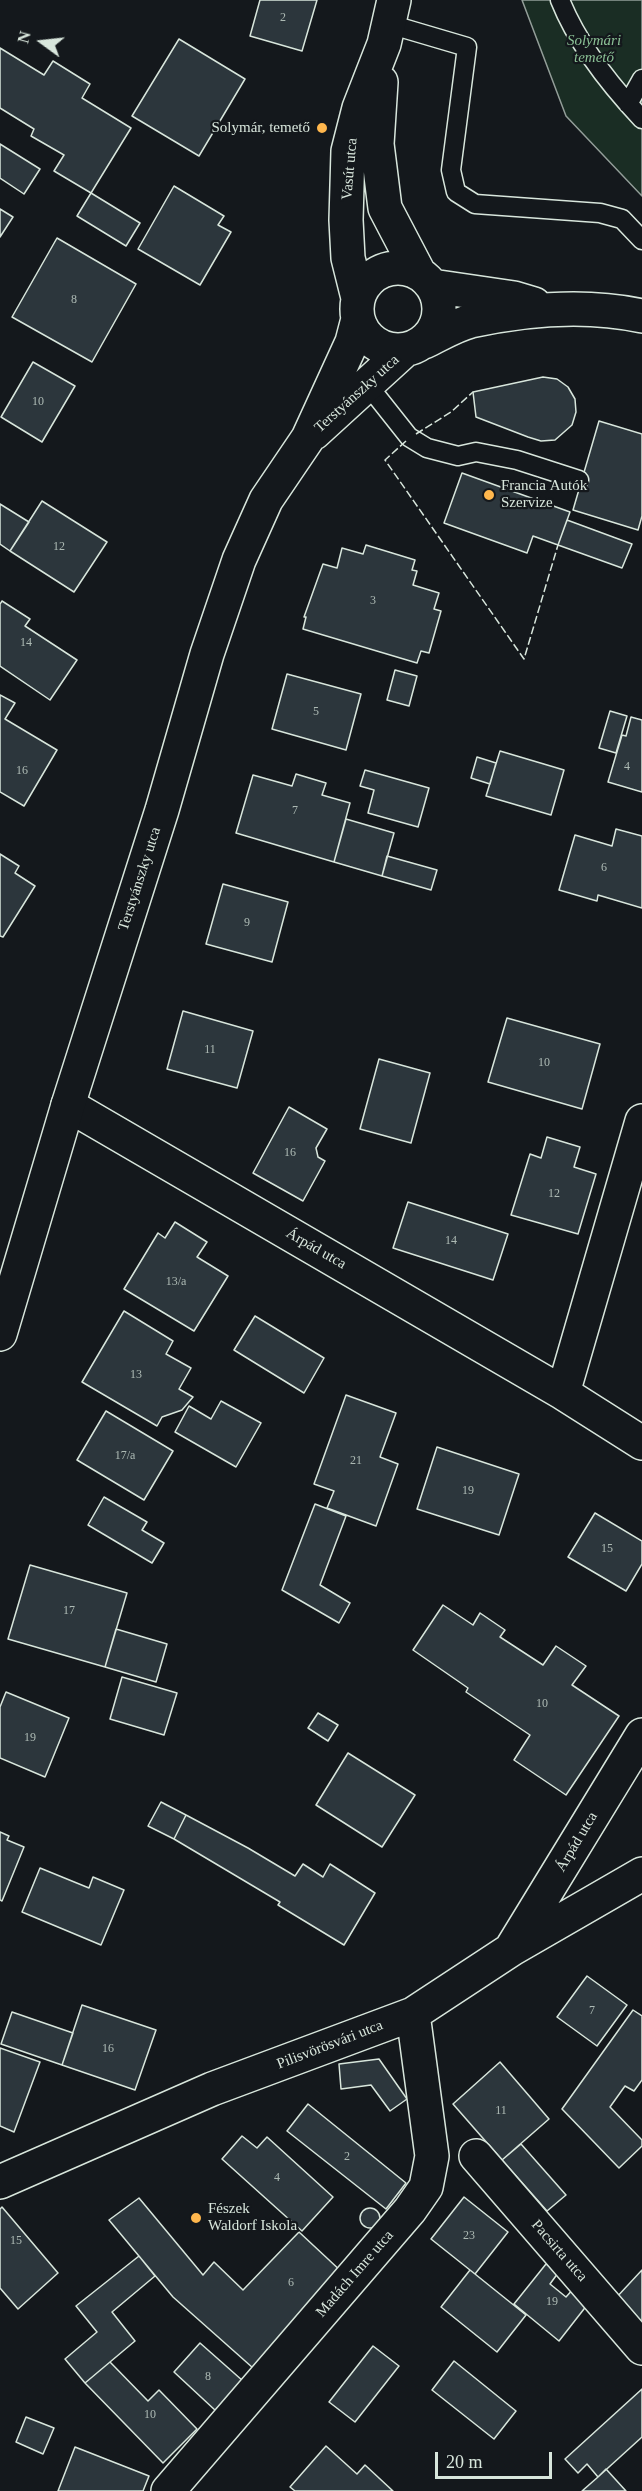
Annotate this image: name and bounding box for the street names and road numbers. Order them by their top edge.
street label: Vasút utca [338,137,362,201]
street label: Terstyánszky utca [311,351,403,437]
street label: Terstyánszky utca [115,825,165,933]
street label: Árpád utca [283,1225,349,1273]
street label: Árpád utca [552,1809,602,1875]
street label: Pilisvörösvári utca [274,2017,386,2073]
street label: Pacsirta utca [527,2216,591,2286]
street label: Madách Imre utca [312,2227,398,2321]

